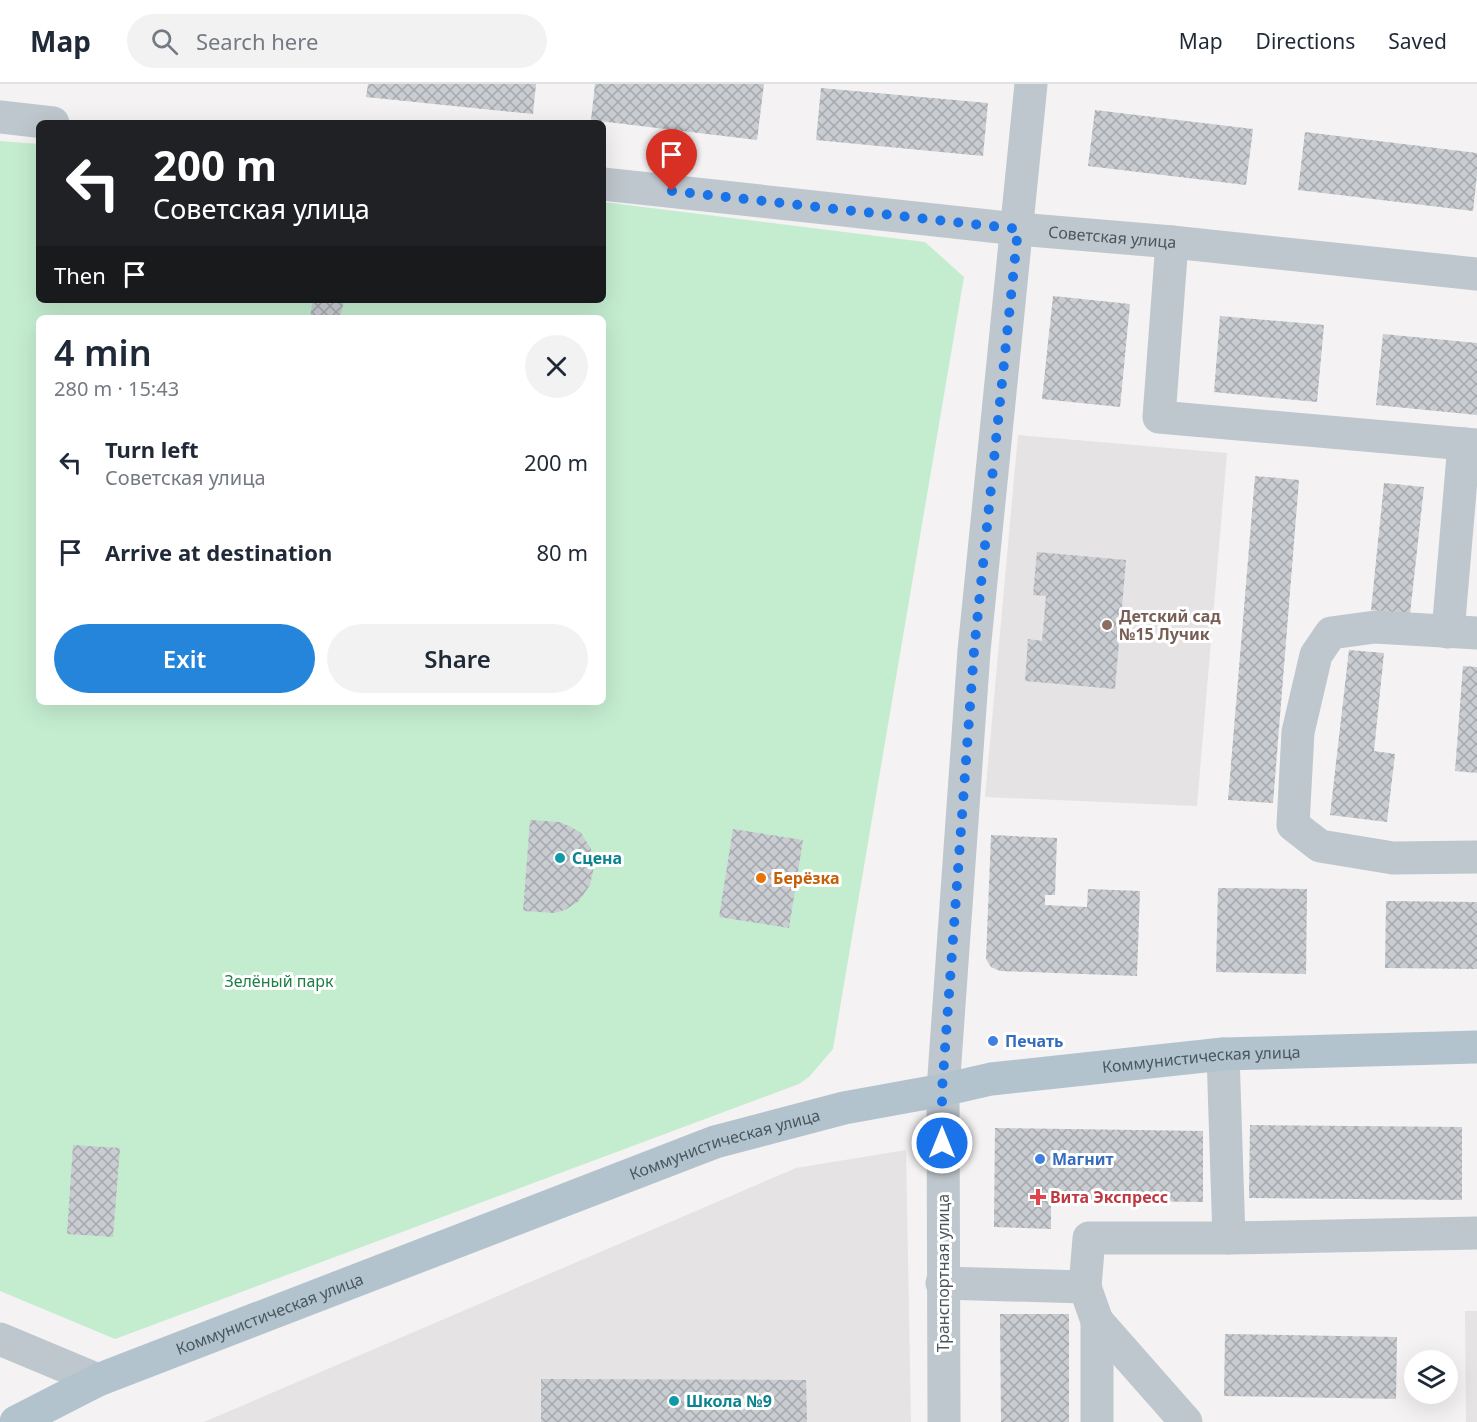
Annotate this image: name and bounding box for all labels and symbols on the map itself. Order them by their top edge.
pin [646,129,697,191]
street label: Советская улица [1047,221,1177,253]
place label: Детский сад №15 Лучик [1119,605,1221,645]
marker: Детский сад №15 Лучик [1100,618,1114,632]
place label: Сцена [572,847,622,869]
marker: Сцена [553,851,567,865]
place label: Берёзка [773,867,840,889]
marker: Берёзка [754,871,768,885]
park label: Зелёный парк [224,970,334,992]
place label: Печать [1005,1030,1063,1052]
marker: Печать [986,1034,1000,1048]
street label: Коммунистическая улица [1101,1041,1301,1078]
street label: Коммунистическая улица [626,1104,822,1185]
position arrow [910,1111,974,1175]
place label: Магнит [1052,1148,1114,1170]
marker: Магнит [1033,1152,1047,1166]
place label: Вита Экспресс [1050,1186,1168,1208]
marker: Вита Экспресс [1031,1190,1045,1204]
street label: Транспортная улица [932,1194,954,1352]
street label: Коммунистическая улица [173,1268,366,1360]
place label: Школа №9 [686,1390,772,1412]
marker: Школа №9 [667,1394,681,1408]

